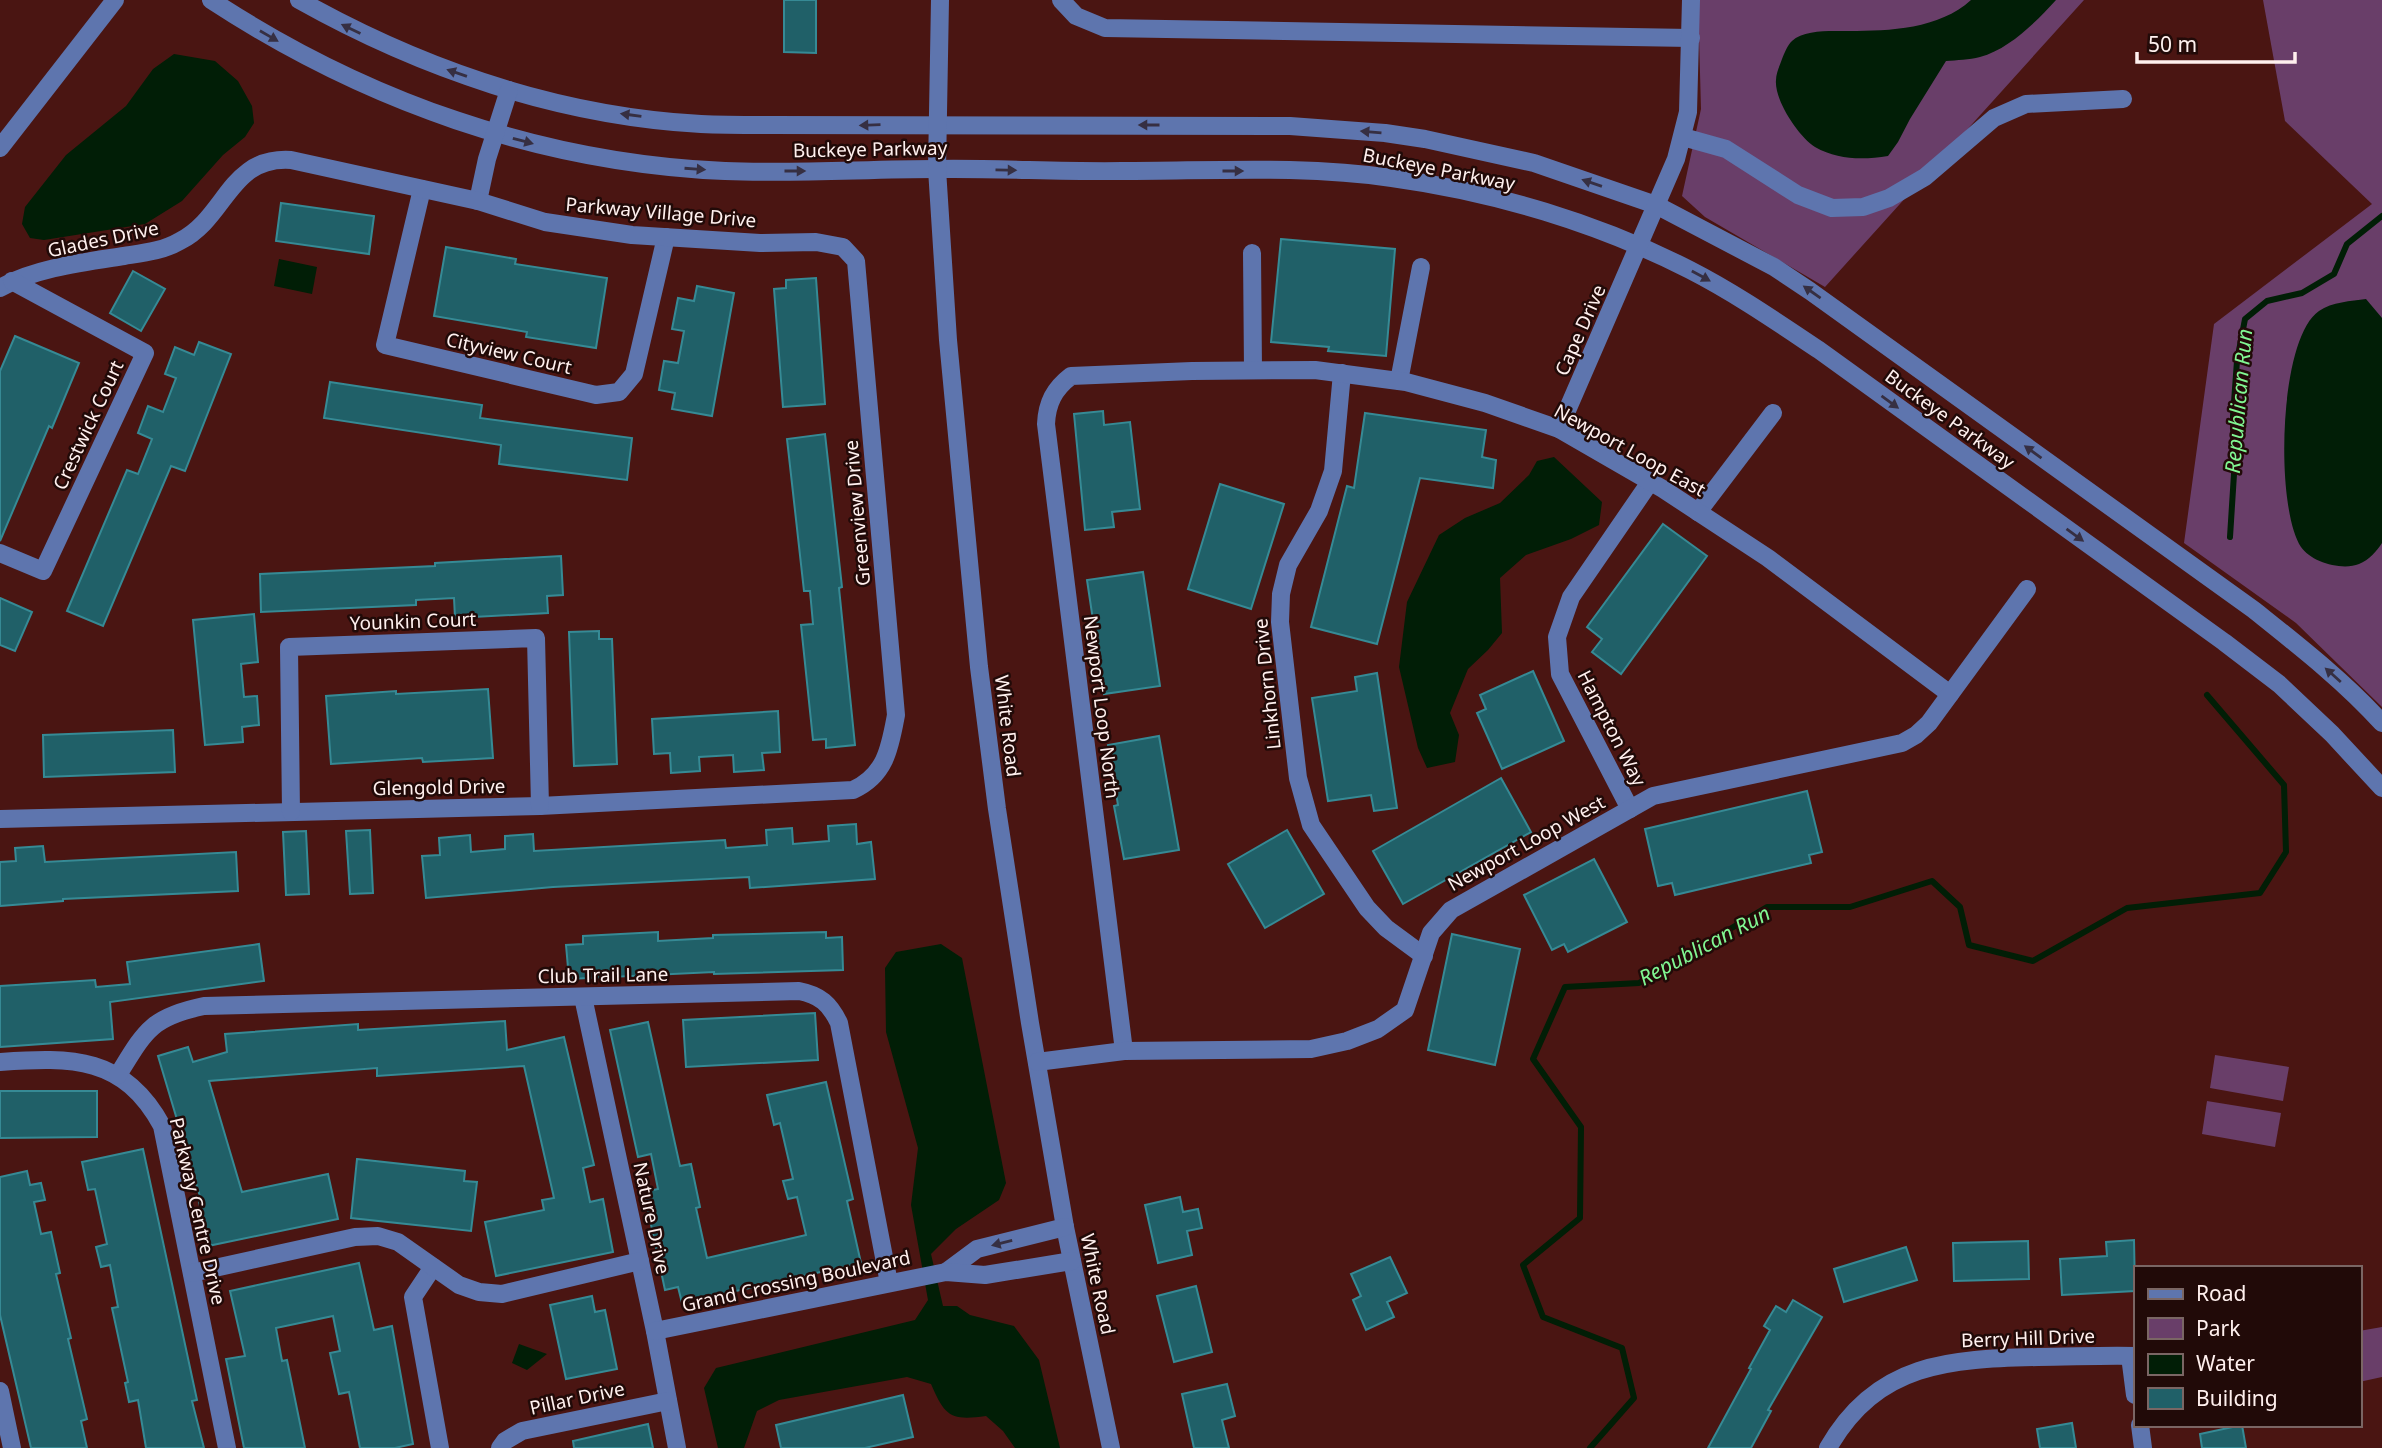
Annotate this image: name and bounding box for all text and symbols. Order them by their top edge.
scale bar [2137,21,2294,65]
one-way arrow [341,23,361,34]
one-way arrow [259,30,278,42]
text: 50 m [2148,30,2197,58]
one-way arrow [447,67,468,78]
one-way arrow [620,110,642,121]
one-way arrow [858,119,880,130]
one-way arrow [1138,119,1160,131]
one-way arrow [1360,126,1382,137]
street label: Buckeye Parkway [793,135,948,163]
one-way arrow [513,136,535,147]
street label: Buckeye Parkway [1361,142,1518,197]
one-way arrow [684,164,706,175]
one-way arrow [995,164,1017,175]
one-way arrow [784,165,806,177]
one-way arrow [1222,165,1244,177]
one-way arrow [1581,177,1602,188]
street label: Parkway Village Drive [564,191,758,233]
street label: Glades Drive [45,215,161,263]
one-way arrow [1691,270,1710,282]
street label: Cape Drive [1548,280,1612,380]
one-way arrow [1802,286,1821,299]
street label: Cityview Court [444,326,574,380]
water label: Republican Run [2218,327,2258,475]
street label: Crestwick Court [47,356,129,494]
street label: Buckeye Parkway [1880,363,2020,475]
one-way arrow [1881,394,1899,408]
street label: Newport Loop East [1550,398,1710,502]
street label: Greenview Drive [838,439,876,587]
one-way arrow [2025,444,2043,459]
one-way arrow [2066,528,2084,542]
street label: Younkin Court [349,606,477,636]
street label: Newport Loop North [1078,614,1126,800]
street label: Linkhorn Drive [1247,617,1287,751]
street label: Hampton Way [1572,666,1653,791]
one-way arrow [2325,668,2342,684]
street label: White Road [989,674,1027,778]
street label: Glengold Drive [372,773,506,801]
street label: Newport Loop West [1443,789,1609,897]
water label: Republican Run [1633,899,1775,991]
street label: Club Trail Lane [537,961,669,989]
street label: Parkway Centre Drive [164,1115,232,1307]
street label: Nature Drive [627,1160,677,1276]
street label: White Road [1075,1231,1121,1337]
one-way arrow [991,1238,1013,1249]
street label: Grand Crossing Boulevard [679,1244,913,1318]
legend [2134,1266,2361,1427]
text: Road [2196,1279,2246,1307]
text: Park [2196,1314,2241,1342]
street label: Berry Hill Drive [1961,1323,2095,1353]
text: Water [2196,1349,2255,1377]
street label: Pillar Drive [527,1375,627,1421]
text: Building [2196,1384,2278,1412]

